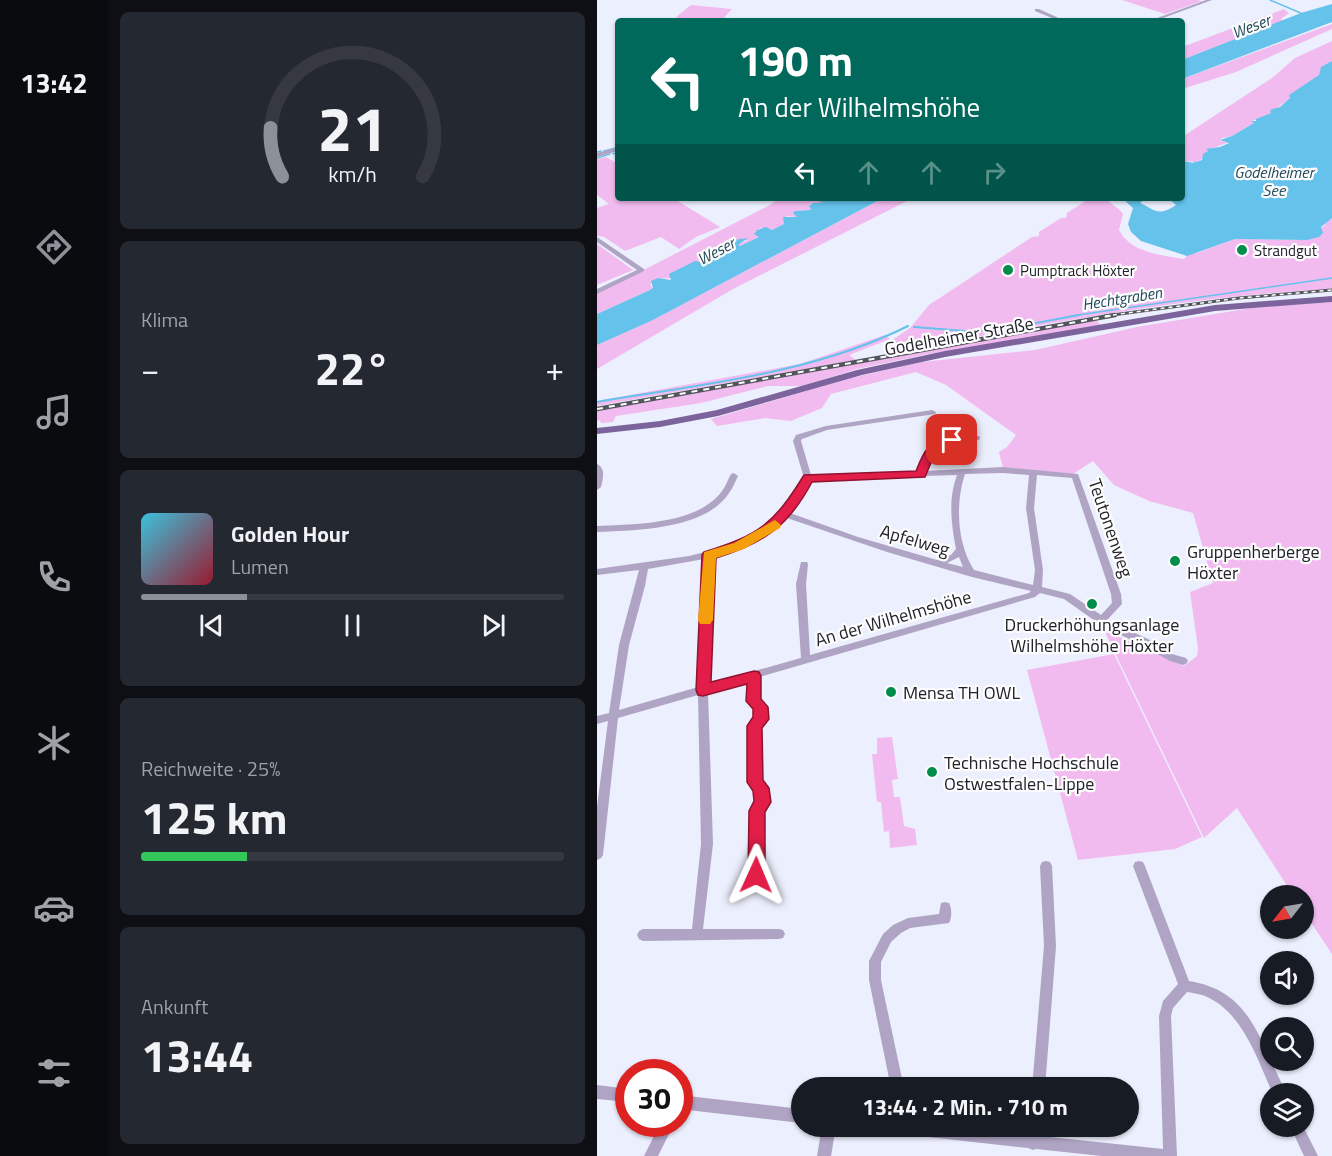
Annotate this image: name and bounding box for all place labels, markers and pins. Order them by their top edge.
place label: Strandgut [1254,239,1318,262]
marker: Strandgut [1235,243,1249,257]
place label: Pumptrack Höxter [1020,259,1135,282]
marker: Pumptrack Höxter [1001,263,1015,277]
pin [926,414,977,465]
place label: Gruppenherberge Höxter [1187,538,1320,586]
marker: Gruppenherberge Höxter [1168,554,1182,568]
marker: Druckerhöhungsanlage Wilhelmshöhe Höxter [1085,597,1099,611]
place label: Druckerhöhungsanlage Wilhelmshöhe Höxter [1005,611,1179,659]
place label: Mensa TH OWL [903,679,1020,706]
marker: Mensa TH OWL [884,685,898,699]
place label: Technische Hochschule Ostwestfalen-Lippe [944,749,1119,797]
marker: Technische Hochschule Ostwestfalen-Lippe [925,765,939,779]

